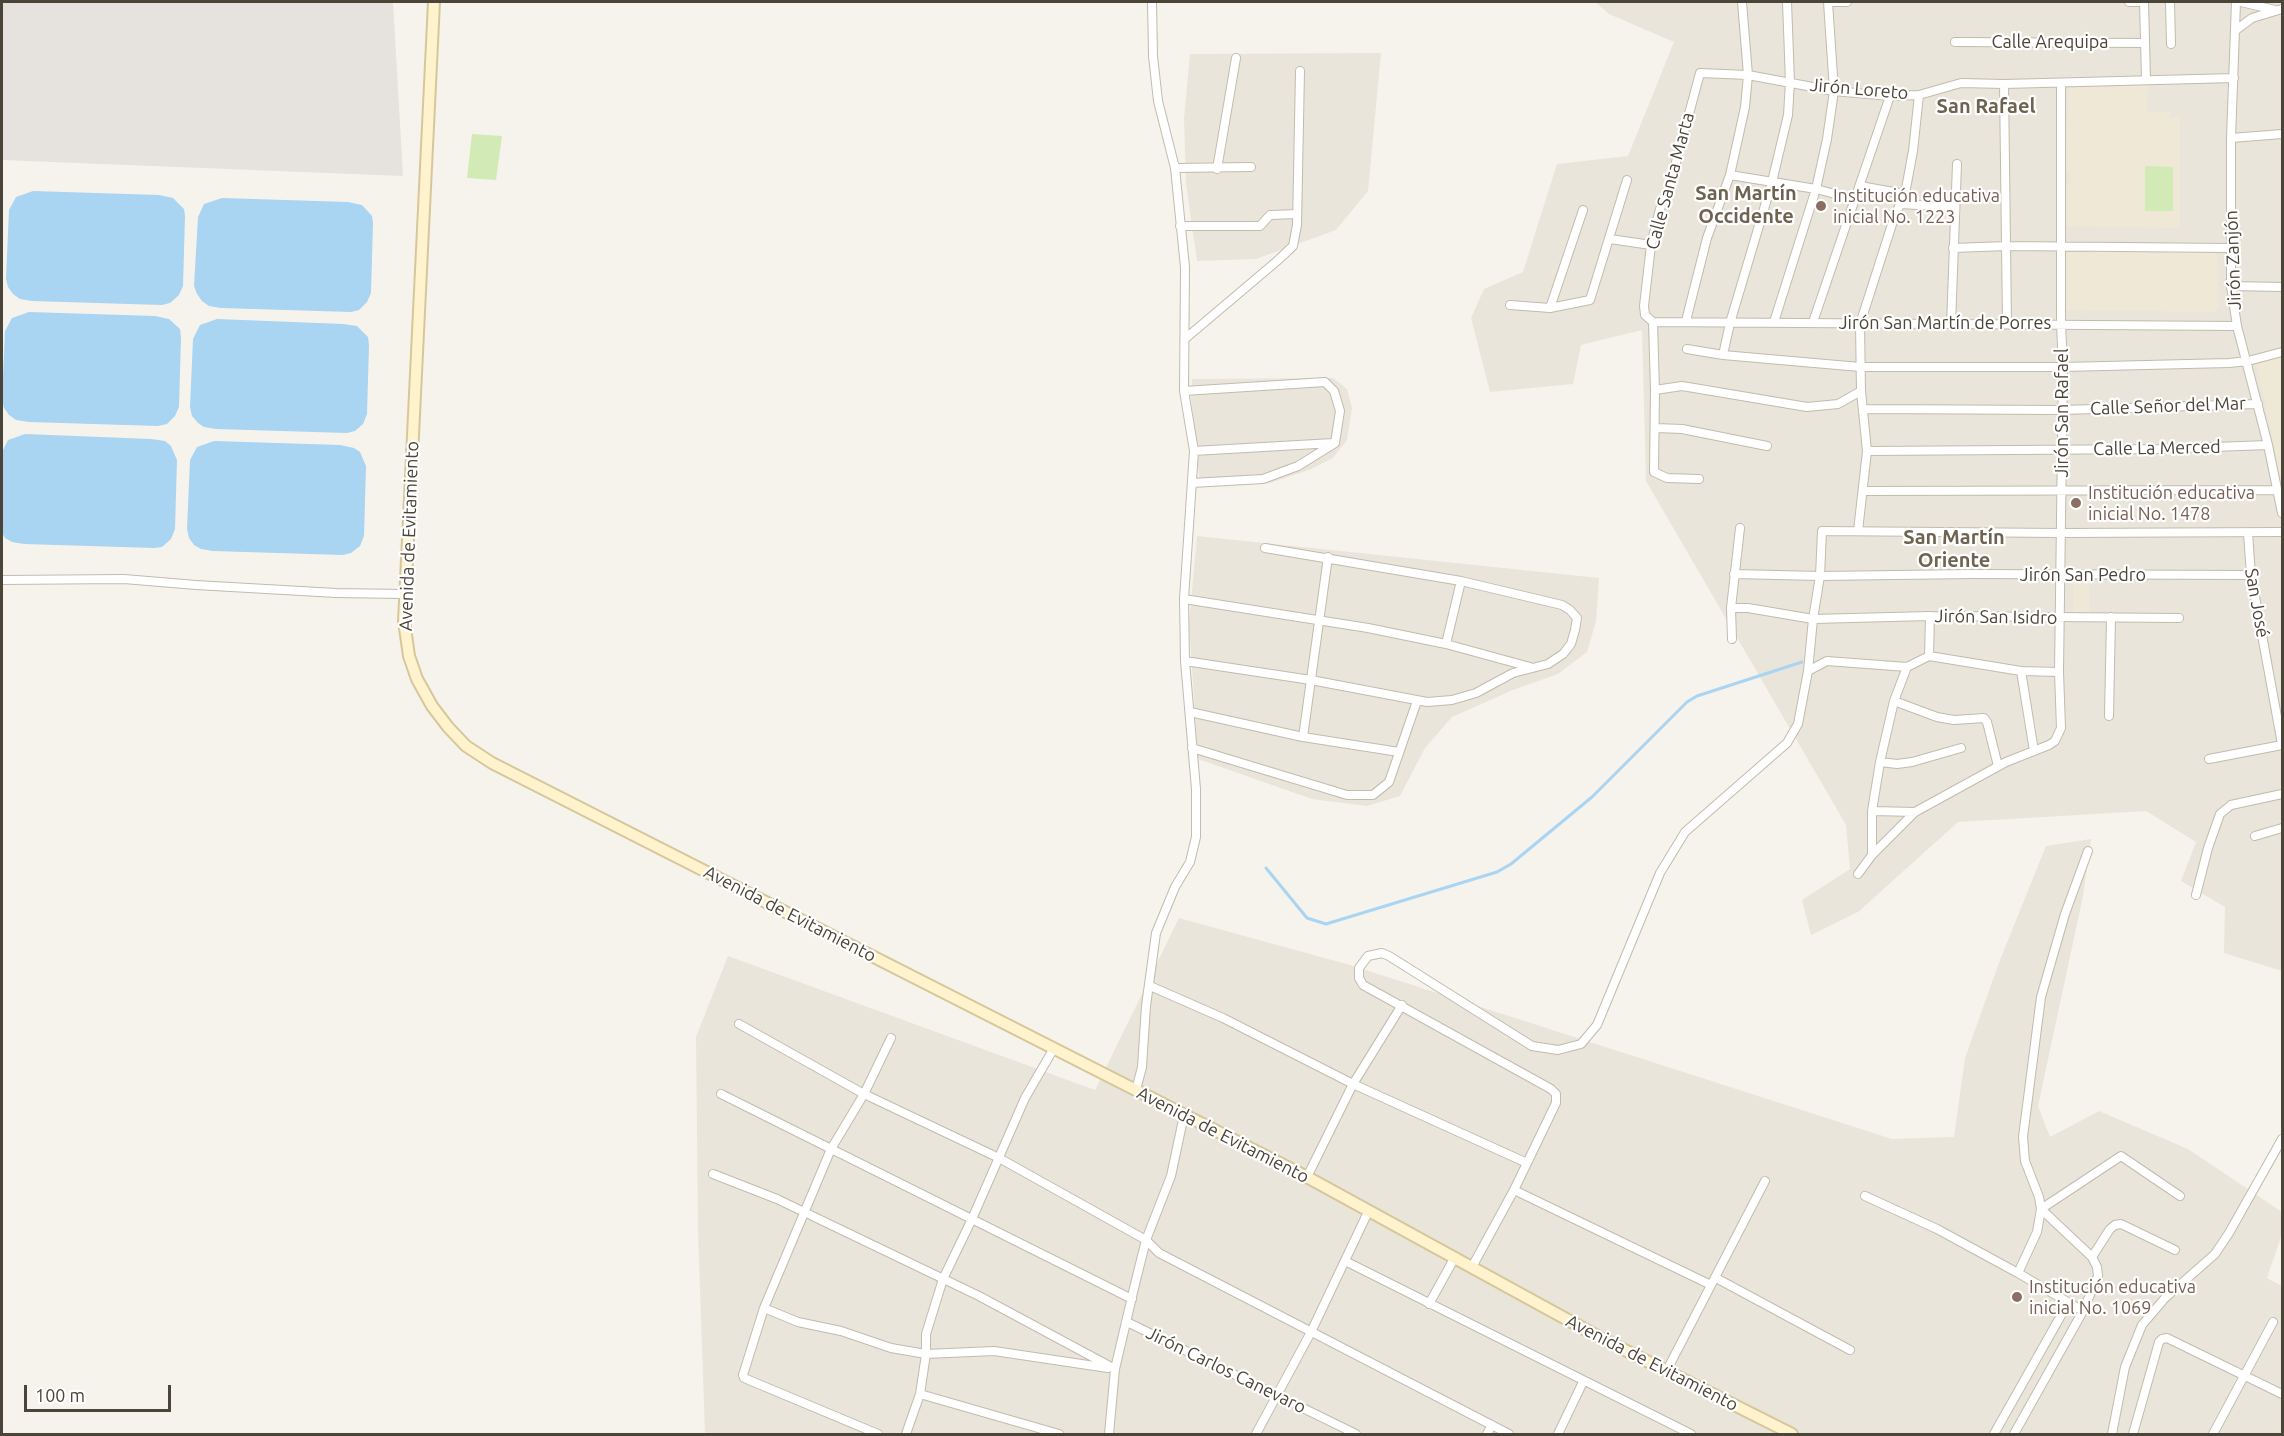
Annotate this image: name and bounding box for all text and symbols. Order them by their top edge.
street label: Calle Arequipa [1991,31,2109,53]
street label: Jirón Loreto [1809,74,1909,104]
district label: San Rafael [1937,94,2035,118]
street label: Calle Santa Marta [1641,110,1699,252]
district label: San Martín Occidente [1695,181,1797,228]
place label: Institución educativa inicial No. 1223 [1833,185,2000,228]
marker: Institución educativa inicial No. 1223 [1814,199,1828,213]
street label: Jirón Zanjón [2220,210,2246,310]
street label: Jirón San Martín de Porres [1839,312,2051,334]
street label: Jirón San Rafael [2051,348,2073,478]
street label: Calle Señor del Mar [2090,392,2246,420]
street label: Calle La Merced [2093,436,2221,460]
street label: Avenida de Evitamiento [395,441,423,631]
place label: Institución educativa inicial No. 1478 [2088,482,2255,524]
marker: Institución educativa inicial No. 1478 [2069,496,2083,510]
district label: San Martín Oriente [1903,525,2005,572]
street label: Jirón San Pedro [2020,564,2146,586]
street label: San José [2240,567,2274,639]
street label: Jirón San Isidro [1934,605,2058,629]
street label: Avenida de Evitamiento [700,861,880,967]
street label: Avenida de Evitamiento [1133,1082,1313,1188]
place label: Institución educativa inicial No. 1069 [2029,1276,2196,1318]
marker: Institución educativa inicial No. 1069 [2010,1290,2024,1304]
street label: Avenida de Evitamiento [1562,1310,1742,1416]
street label: Jirón Carlos Canevaro [1143,1322,1309,1418]
scale bar [27,1373,174,1411]
text: 100 m [35,1385,85,1405]

